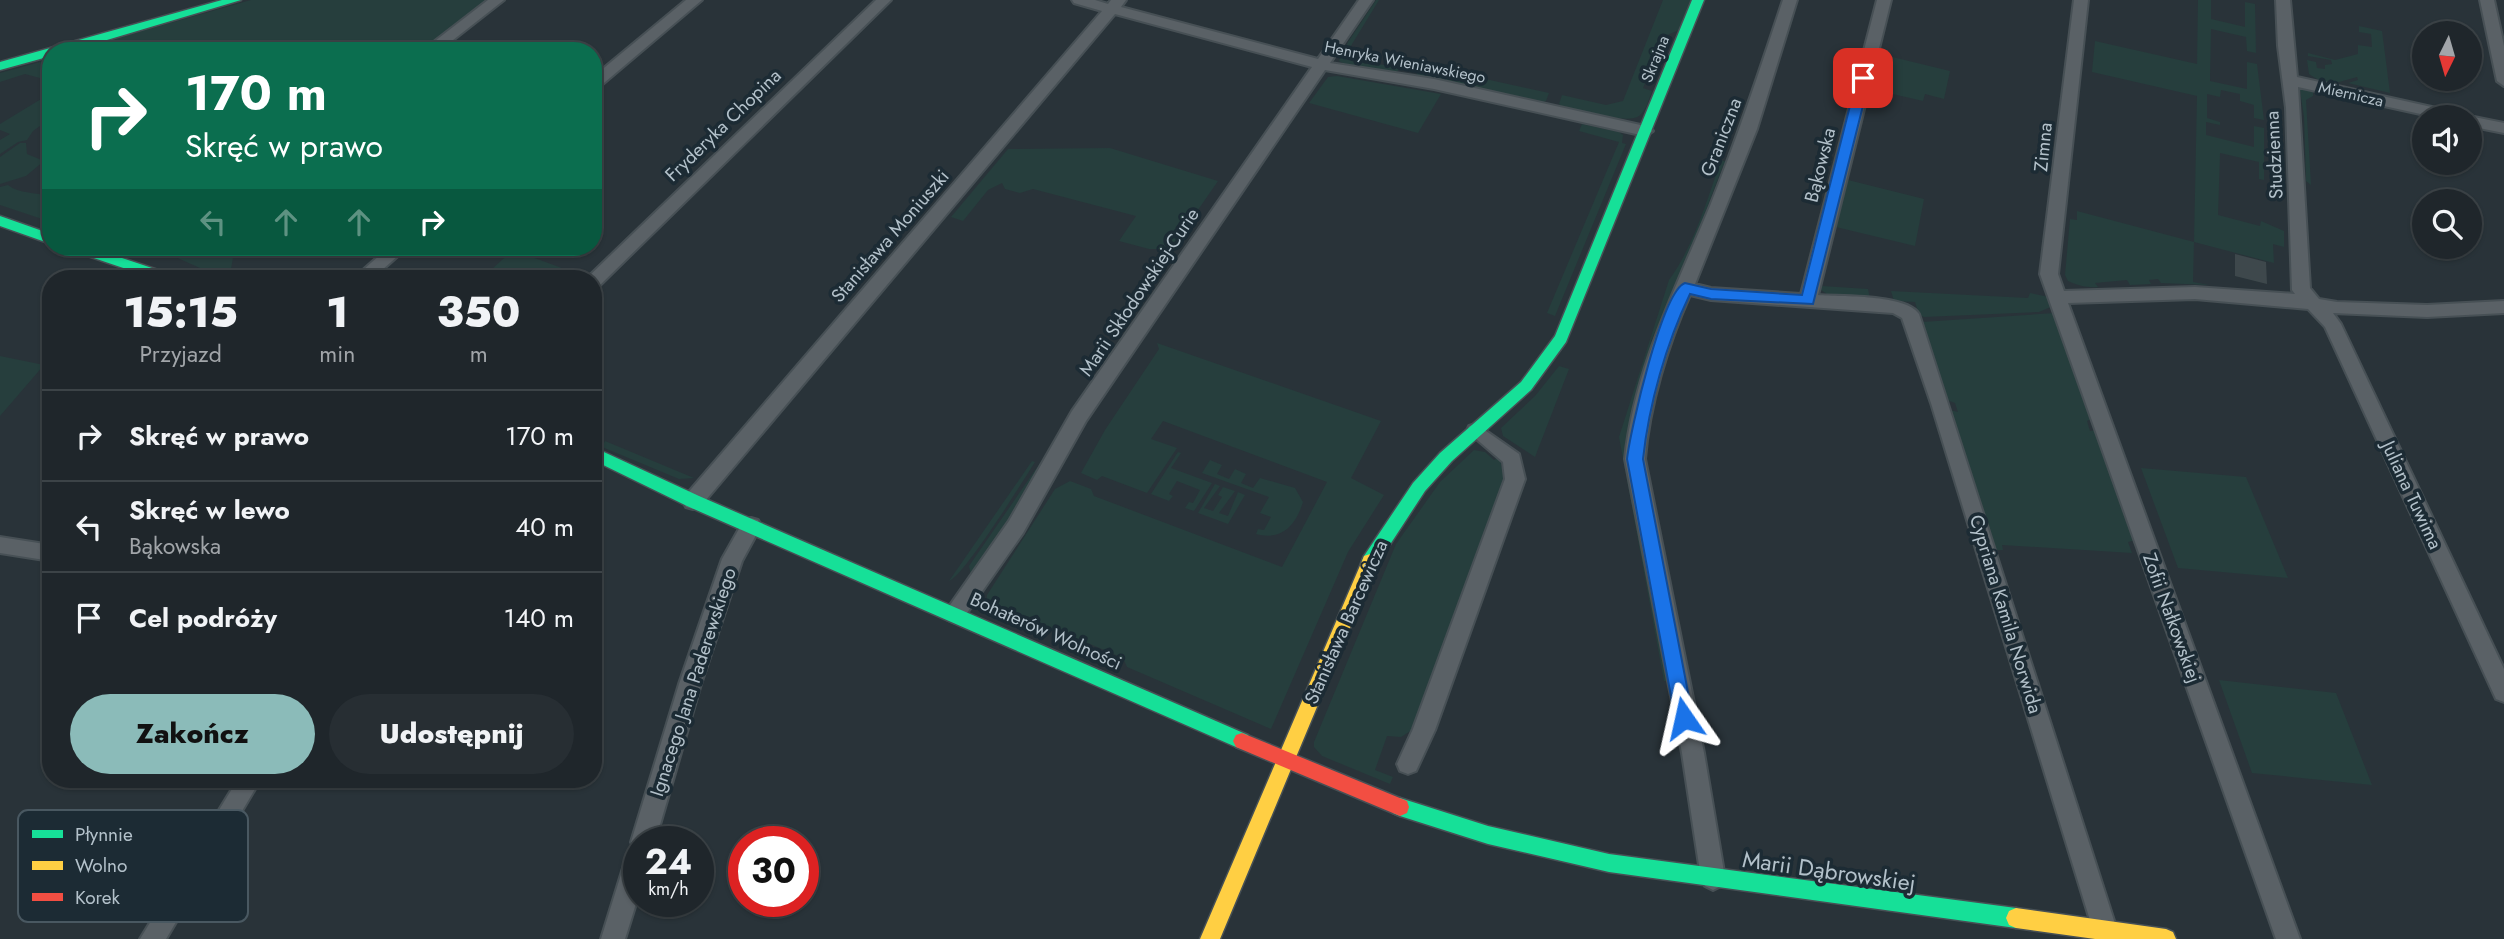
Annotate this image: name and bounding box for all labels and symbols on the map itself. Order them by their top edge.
north arrow [2412,21,2482,91]
street label: Skrajna [1635,32,1675,86]
street label: Henryka Wieniawskiego [1322,35,1488,89]
pin [1833,48,1893,108]
street label: Fryderyka Chopina [659,62,787,188]
street label: Miernicza [2316,75,2386,113]
street label: Graniczna [1694,94,1748,180]
street label: Studzienna [2258,110,2290,200]
street label: Zimna [2027,121,2059,173]
street label: Bąkowska [1798,125,1842,205]
street label: Stanisława Moniuszki [825,164,955,308]
street label: Marii Skłodowskiej-Curie [1073,202,1206,382]
street label: Juliana Tuwima [2374,434,2449,554]
street label: Cypriana Kamila Norwida [1963,511,2049,717]
street label: Stanisława Barcewicza [1298,536,1394,708]
street label: Zofii Nałkowskiej [2136,549,2208,687]
street label: Ignacego Jana Paderewskiego [643,564,743,800]
street label: Bohaterów Wolności [966,585,1126,677]
position arrow [1647,681,1721,755]
legend [18,810,248,922]
text: Płynnie [75,821,133,848]
speed limit sign: 30 [728,826,819,917]
street label: Marii Dąbrowskiej [1740,842,1918,900]
text: Wolno [75,852,127,879]
text: Korek [75,884,121,911]

